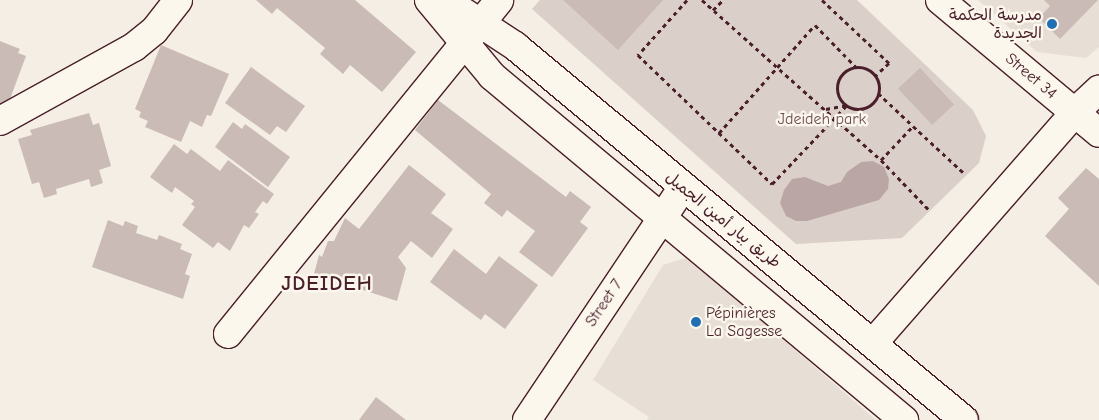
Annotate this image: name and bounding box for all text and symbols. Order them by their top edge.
place label: مدرسة الحكمة الجديدة [949,5,1042,43]
marker: مدرسة الحكمة الجديدة [1046,18,1058,30]
street label: Street 34 [1001,49,1061,103]
park label: Jdeideh park [778,109,866,129]
street label: طريق بيار أمين الجميل [661,168,785,272]
district label: JDEIDEH [280,270,374,296]
street label: Street 7 [581,276,627,330]
place label: Pépinières La Sagesse [706,303,782,341]
marker: Pépinières La Sagesse [690,316,702,328]

